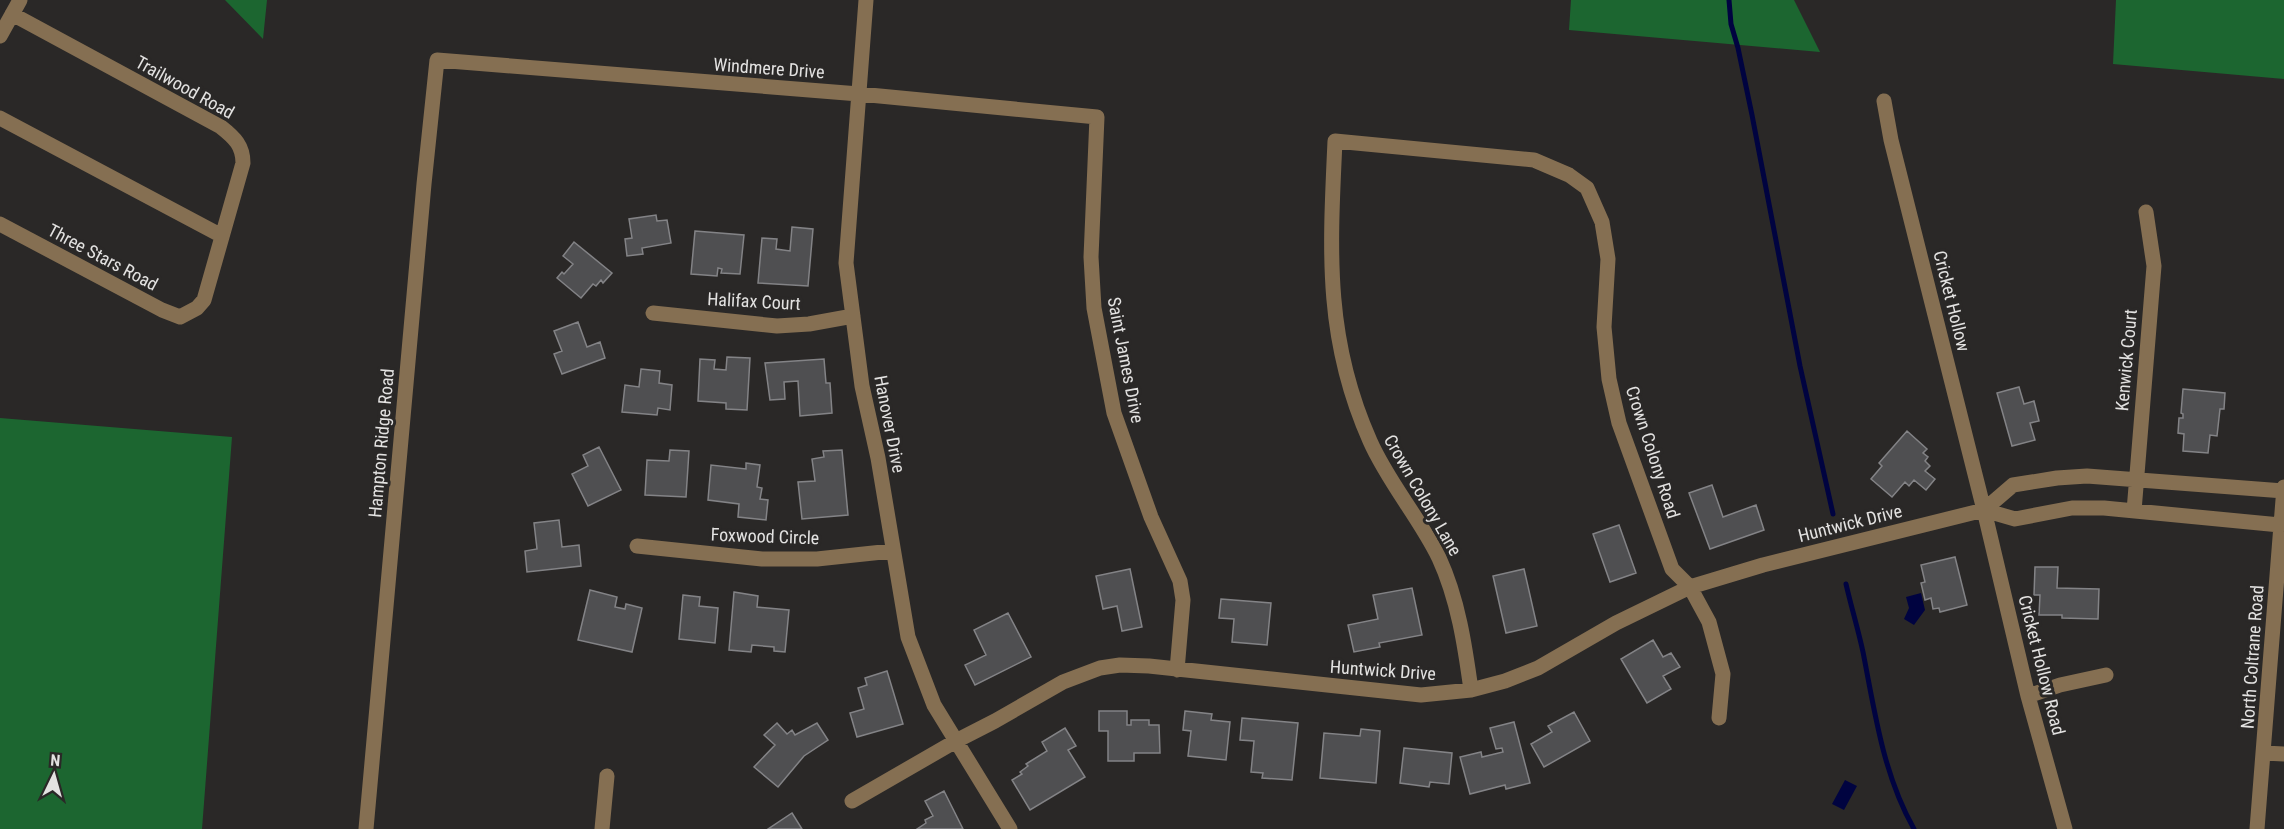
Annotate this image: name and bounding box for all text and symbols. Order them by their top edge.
street label: Trailwood Road [132,51,238,123]
street label: Windmere Drive [713,54,825,82]
street label: Three Stars Road [44,219,162,295]
street label: Cricket Hollow [1929,248,1975,354]
street label: Halifax Court [707,288,801,314]
street label: Saint James Drive [1103,295,1149,425]
street label: Kenwick Court [2111,308,2141,412]
street label: Hampton Ridge Road [364,368,398,518]
street label: Hanover Drive [870,373,910,475]
street label: Crown Colony Road [1622,383,1684,521]
street label: Crown Colony Lane [1380,431,1466,559]
street label: Huntwick Drive [1796,500,1904,546]
street label: Foxwood Circle [710,524,820,548]
street label: North Coltrane Road [2236,584,2268,730]
street label: Cricket Hollow Road [2014,593,2070,737]
street label: Huntwick Drive [1329,656,1437,684]
north arrow [24,745,84,805]
text: N [50,751,61,770]

